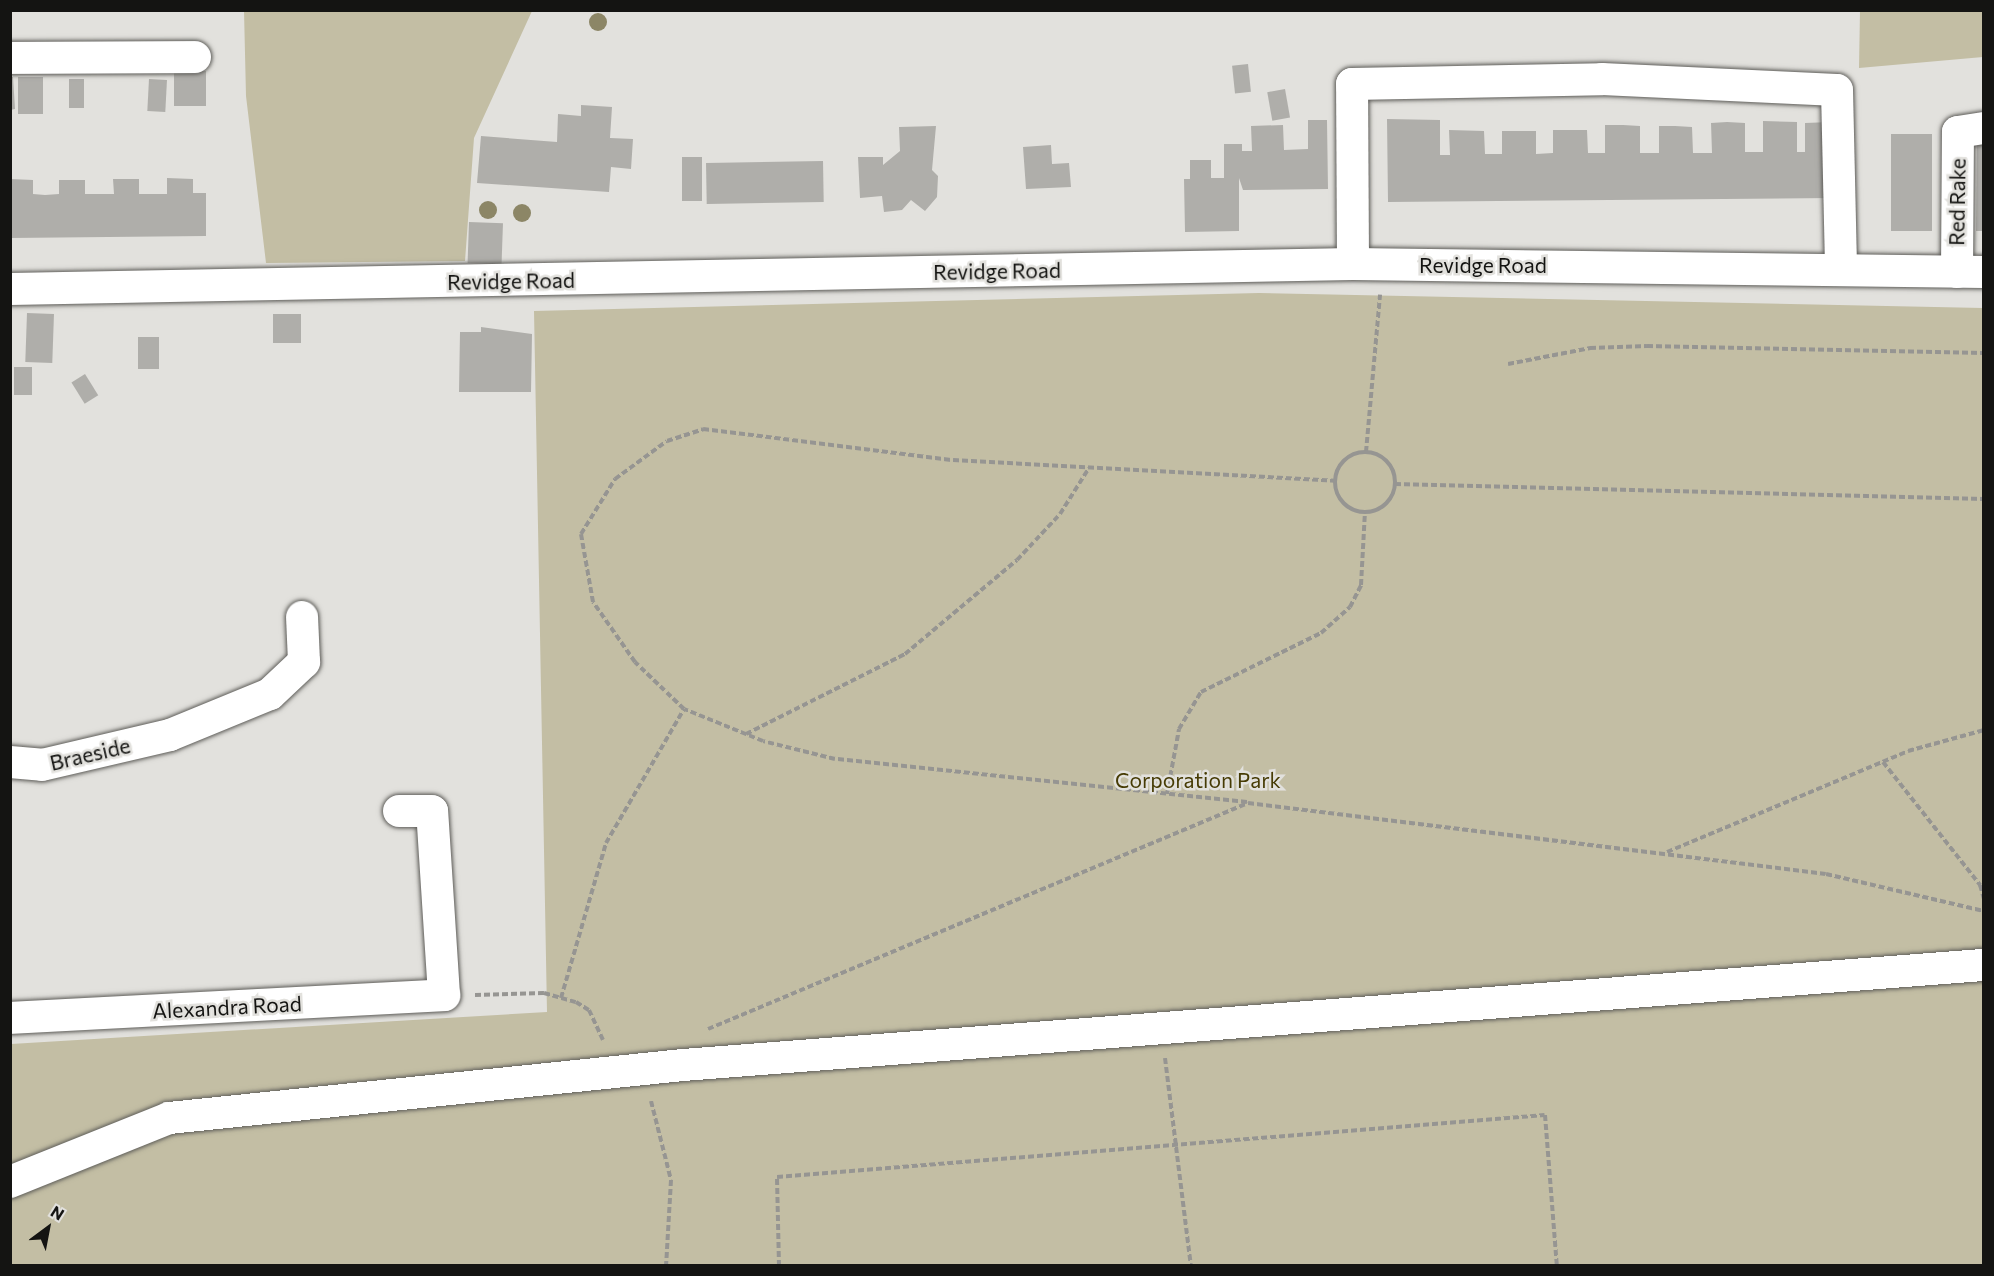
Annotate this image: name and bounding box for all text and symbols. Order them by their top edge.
street label: Red Rake [1944,158,1970,246]
street label: Revidge Road [1419,252,1547,278]
street label: Revidge Road [933,257,1061,285]
street label: Revidge Road [447,267,575,295]
street label: Braeside [47,733,133,775]
park label: Corporation Park [1115,767,1281,793]
street label: Alexandra Road [152,991,302,1023]
north arrow [18,1198,78,1258]
text: N [48,1201,68,1224]

